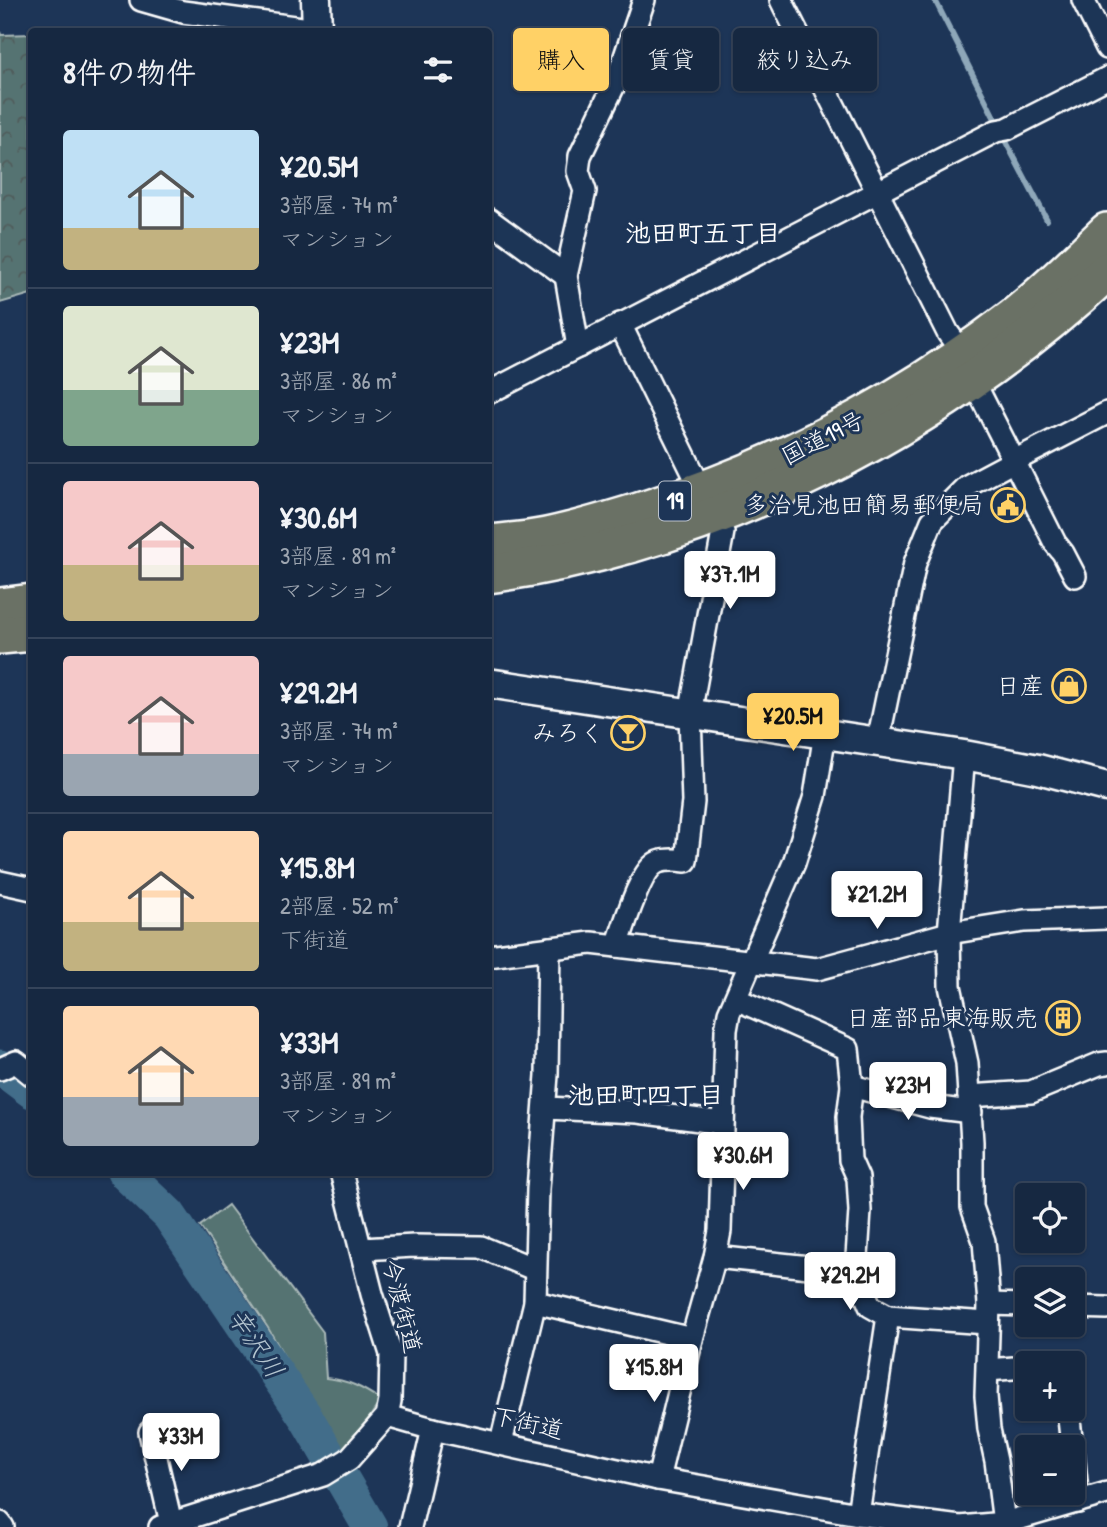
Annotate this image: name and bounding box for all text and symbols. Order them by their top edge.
chip: 購入 [513,28,609,91]
chip: 賃貸 [623,28,719,91]
chip: 絞り込み [733,28,877,91]
icon: filters [419,51,457,89]
text: 8件の物件 [63,52,196,92]
text: ¥20.5M [280,146,358,186]
icon: home [119,158,203,242]
text: 3部屋 · 74 m² [280,189,398,220]
district label: 池田町五丁目 [625,215,781,250]
text: マンション [280,223,394,254]
text: ¥23M [280,322,339,362]
icon: home [119,334,203,418]
text: 3部屋 · 86 m² [280,365,397,396]
text: マンション [280,399,394,430]
street label: 国道19号 [775,403,870,472]
road number: 19 [659,481,691,520]
public building icon: 多治見池田簡易郵便局 [989,486,1027,524]
place label: 多治見池田簡易郵便局 [744,488,984,520]
text: ¥30.6M [280,497,357,537]
icon: home [119,509,203,593]
text: 3部屋 · 89 m² [280,540,396,571]
pin: ¥37.1M [673,552,787,611]
text: ¥37.1M [700,558,760,589]
text: マンション [280,574,394,605]
shop icon: 日産 [1050,667,1088,705]
place label: 日産 [996,669,1044,701]
text: ¥29.2M [280,672,357,712]
icon: home [119,684,203,768]
pin: ¥20.5M [736,694,850,753]
text: ¥20.5M [763,700,823,731]
bar icon: みろく [609,714,647,752]
text: 3部屋 · 74 m² [280,715,398,746]
place label: みろく [532,716,604,748]
text: マンション [280,749,394,780]
text: ¥15.8M [280,847,355,887]
icon: home [119,859,203,943]
pin: ¥21.2M [820,872,934,931]
text: ¥21.2M [847,878,907,909]
text: 2部屋 · 52 m² [280,890,399,921]
text: 下街道 [280,924,349,955]
building icon: 日産部品東海販売 [1044,999,1082,1037]
place label: 日産部品東海販売 [846,1001,1038,1033]
text: ¥33M [280,1022,339,1062]
icon: home [119,1034,203,1118]
pin: ¥23M [867,1062,949,1122]
text: 3部屋 · 89 m² [280,1065,396,1096]
text: ¥23M [885,1069,931,1100]
district label: 池田町四丁目 [568,1077,724,1112]
text: マンション [280,1099,394,1130]
pin: ¥30.6M [686,1132,800,1192]
text: ¥30.6M [713,1139,773,1170]
map controls [1015,1183,1085,1505]
button: locate [1015,1183,1085,1253]
pin: ¥29.2M [793,1252,907,1312]
street label: 今渡街道 [376,1255,430,1356]
text: ¥29.2M [820,1259,880,1290]
button: layers [1015,1267,1085,1337]
water label: 辛沢川 [220,1301,293,1385]
pin: ¥15.8M [597,1344,711,1404]
text: ¥15.8M [625,1351,683,1382]
button: + [1015,1351,1085,1421]
street label: 下街道 [490,1398,567,1446]
pin: ¥33M [140,1414,222,1473]
text: ¥33M [159,1420,203,1451]
button: − [1015,1435,1085,1505]

